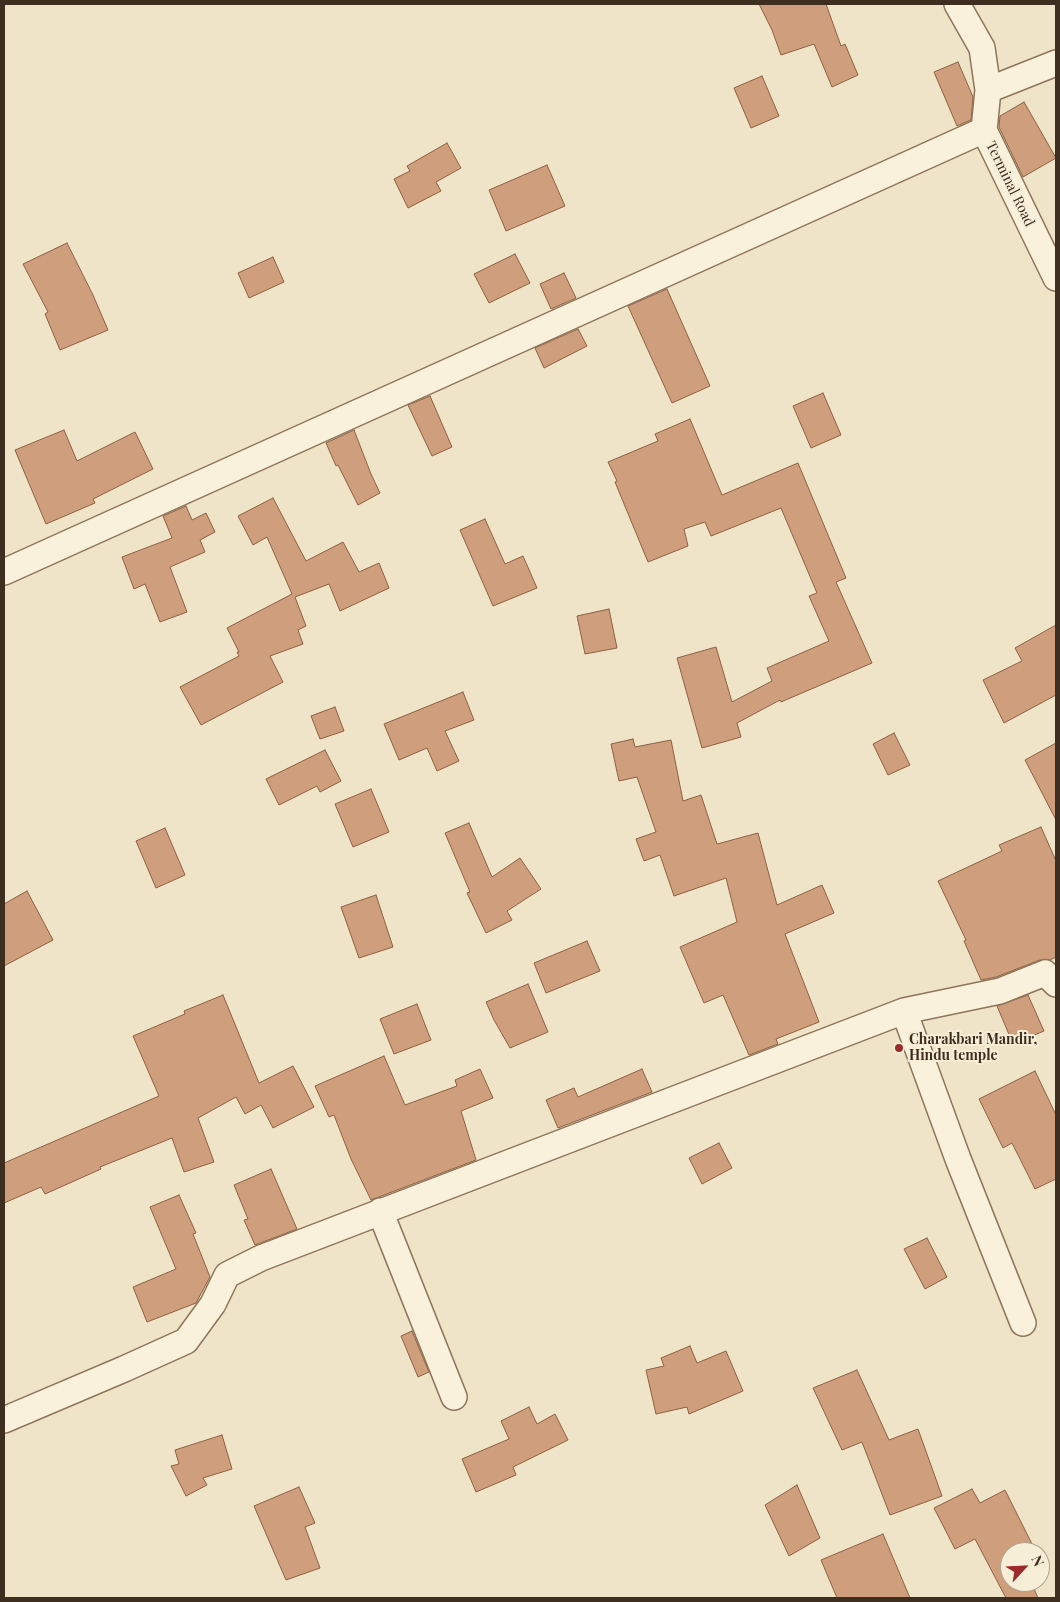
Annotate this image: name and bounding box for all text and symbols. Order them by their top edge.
street label: Terminal Road [982,139,1038,229]
place label: Charakbari Mandir, Hindu temple [909,1032,1037,1064]
marker: Charakbari Mandir, Hindu temple [893,1042,905,1054]
north arrow [1000,1542,1050,1592]
text: N [1027,1552,1049,1569]

